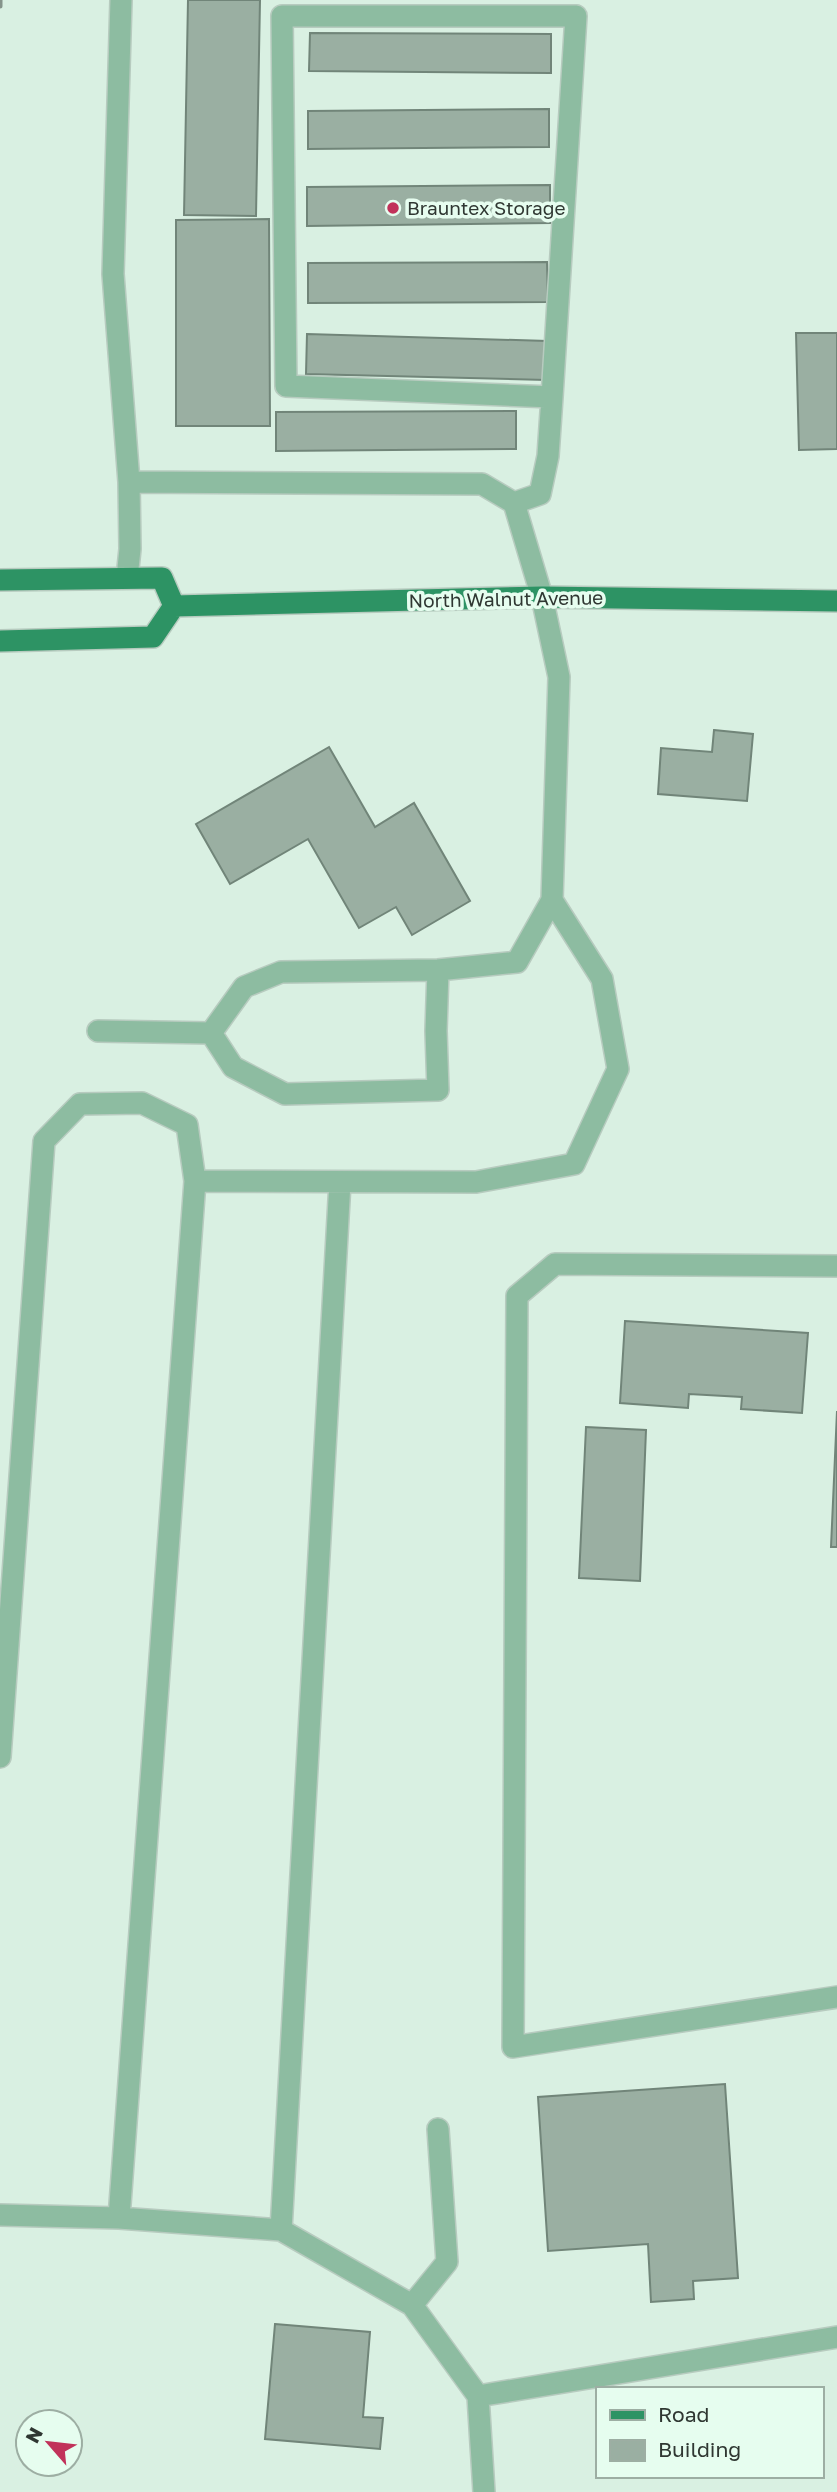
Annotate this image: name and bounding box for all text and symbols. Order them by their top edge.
place label: Brauntex Storage [407,196,566,219]
marker: Brauntex Storage [385,200,401,216]
street label: North Walnut Avenue [409,585,603,612]
legend [596,2387,823,2478]
text: Road [658,2401,709,2427]
north arrow [14,2408,84,2478]
text: N [20,2423,47,2447]
text: Building [658,2436,741,2462]

